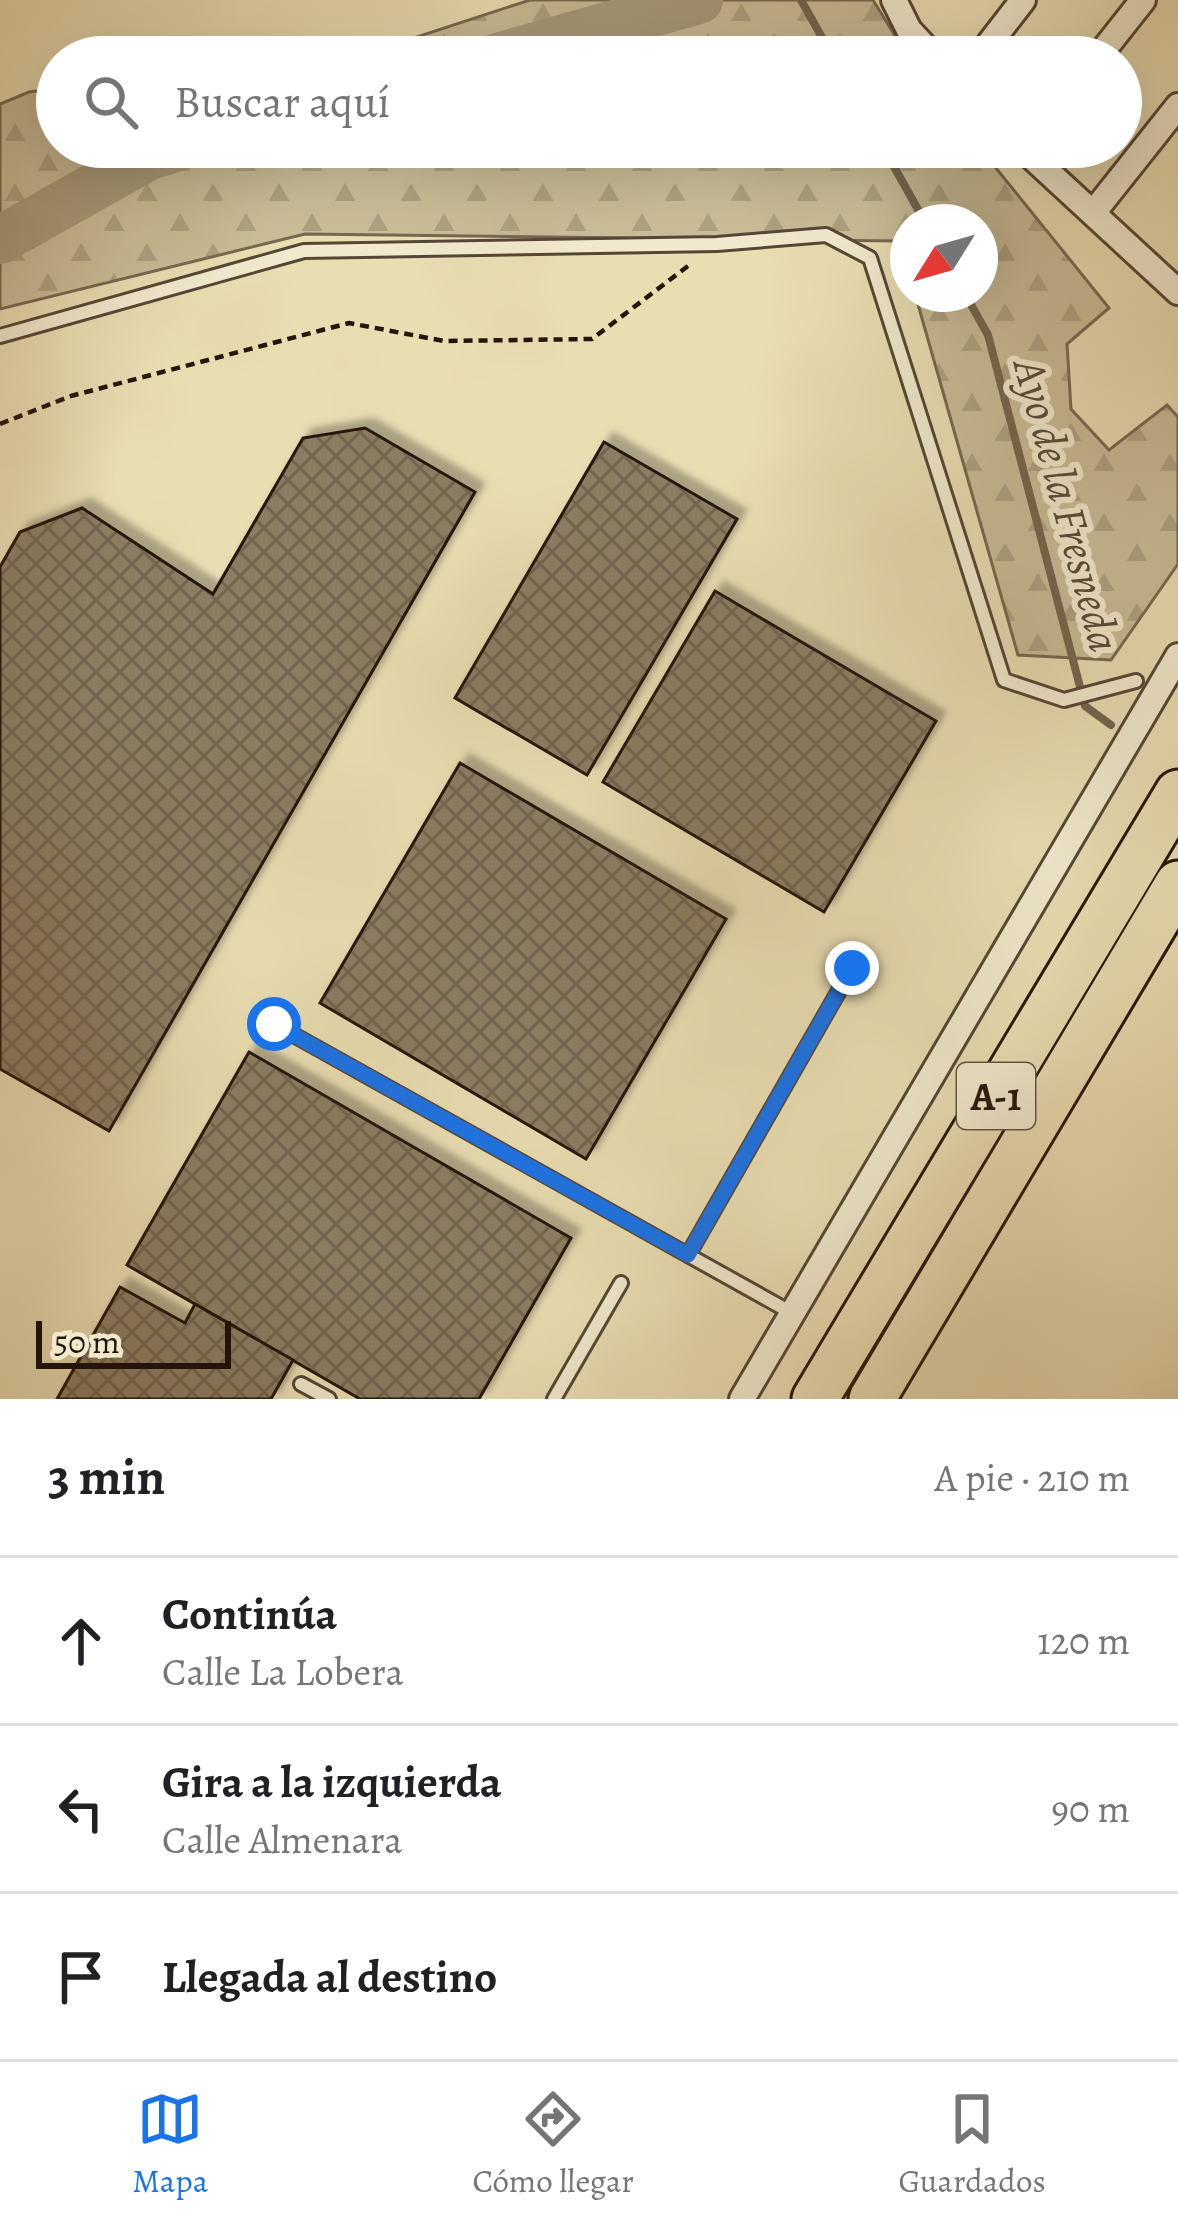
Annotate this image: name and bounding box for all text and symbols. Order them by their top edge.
search box [36,36,1142,168]
icon: search [78,69,144,135]
text: Buscar aquí [174,71,390,133]
north arrow [890,204,998,312]
water label: Ayo de la Fresneda [998,350,1136,658]
route end [825,941,879,995]
route start [247,997,301,1051]
road number: A-1 [957,1063,1035,1129]
scale bar [36,1315,231,1368]
text: 50 m [54,1319,120,1364]
text: 3 min [48,1442,165,1512]
text: A pie · 210 m [934,1451,1130,1504]
text: Continúa [162,1583,337,1645]
icon: ahead [48,1608,114,1674]
text: 120 m [1037,1614,1130,1667]
text: Calle La Lobera [162,1645,404,1698]
text: Gira a la izquierda [162,1751,502,1813]
icon: left [48,1776,114,1842]
text: 90 m [1051,1782,1130,1835]
text: Calle Almenara [162,1813,403,1866]
icon: arrive [48,1944,114,2010]
text: Llegada al destino [162,1946,497,2008]
tab: Mapa [132,2086,208,2203]
tab: Cómo llegar [472,2086,634,2203]
tab: Guardados [898,2086,1046,2203]

